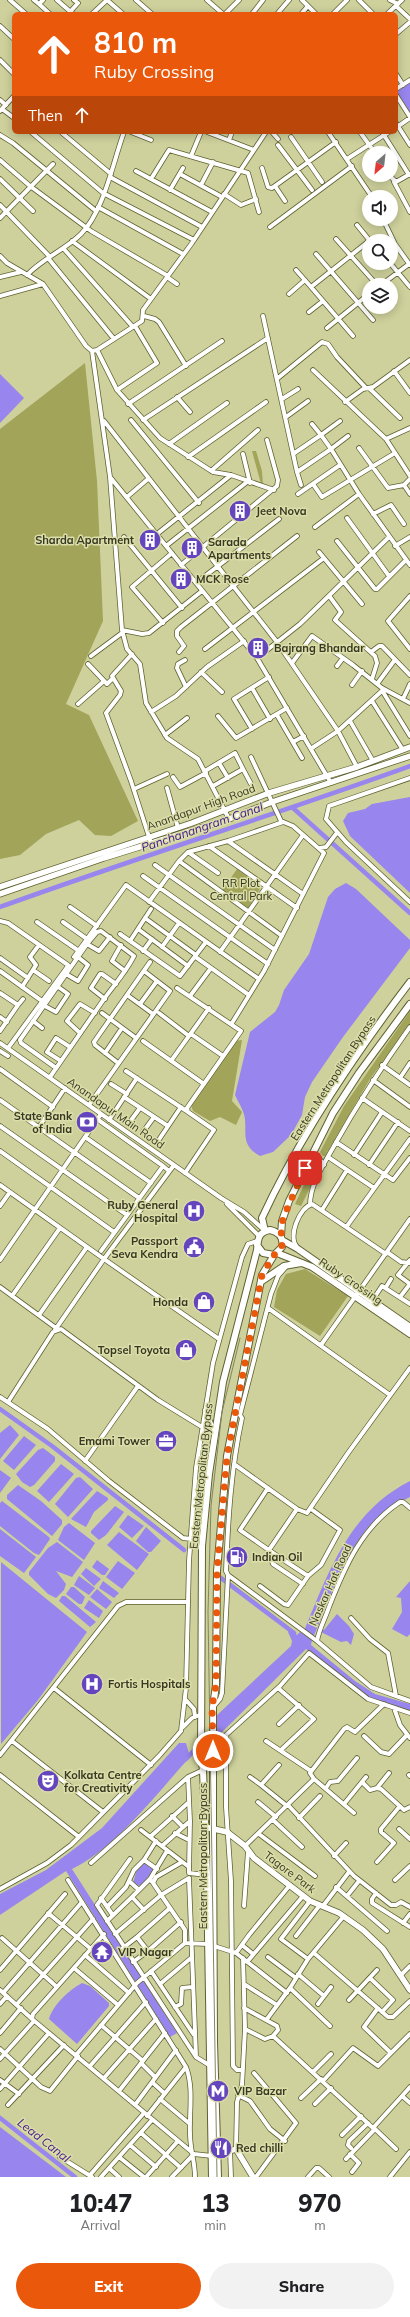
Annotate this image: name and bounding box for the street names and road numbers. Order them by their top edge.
street label: Anandapur High Road [145,781,257,833]
street label: Eastern Metropolitan Bypass [287,1013,379,1143]
street label: Anandapur Main Road [65,1074,167,1152]
street label: Ruby Crossing [317,1255,385,1307]
street label: Eastern Metropolitan Bypass [186,1403,216,1549]
street label: Naskar Hat Road [306,1542,354,1628]
street label: Eastern Metropolitan Bypass [196,1783,210,1929]
street label: Tagore Park [261,1848,319,1896]

